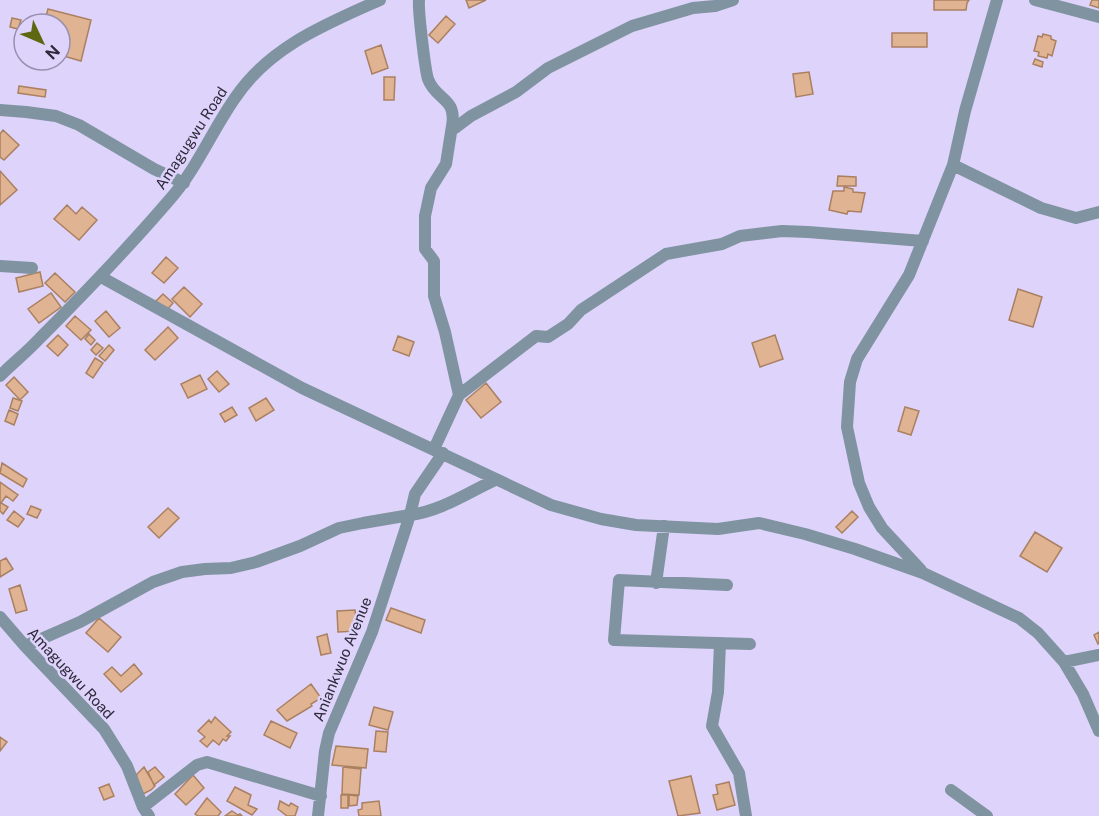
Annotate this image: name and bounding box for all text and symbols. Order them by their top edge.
north arrow [12,12,72,72]
text: N [41,41,64,63]
street label: Amagugwu Road [152,84,230,192]
street label: Aniankwuo Avenue [309,594,375,724]
street label: Amagugwu Road [24,624,118,722]

